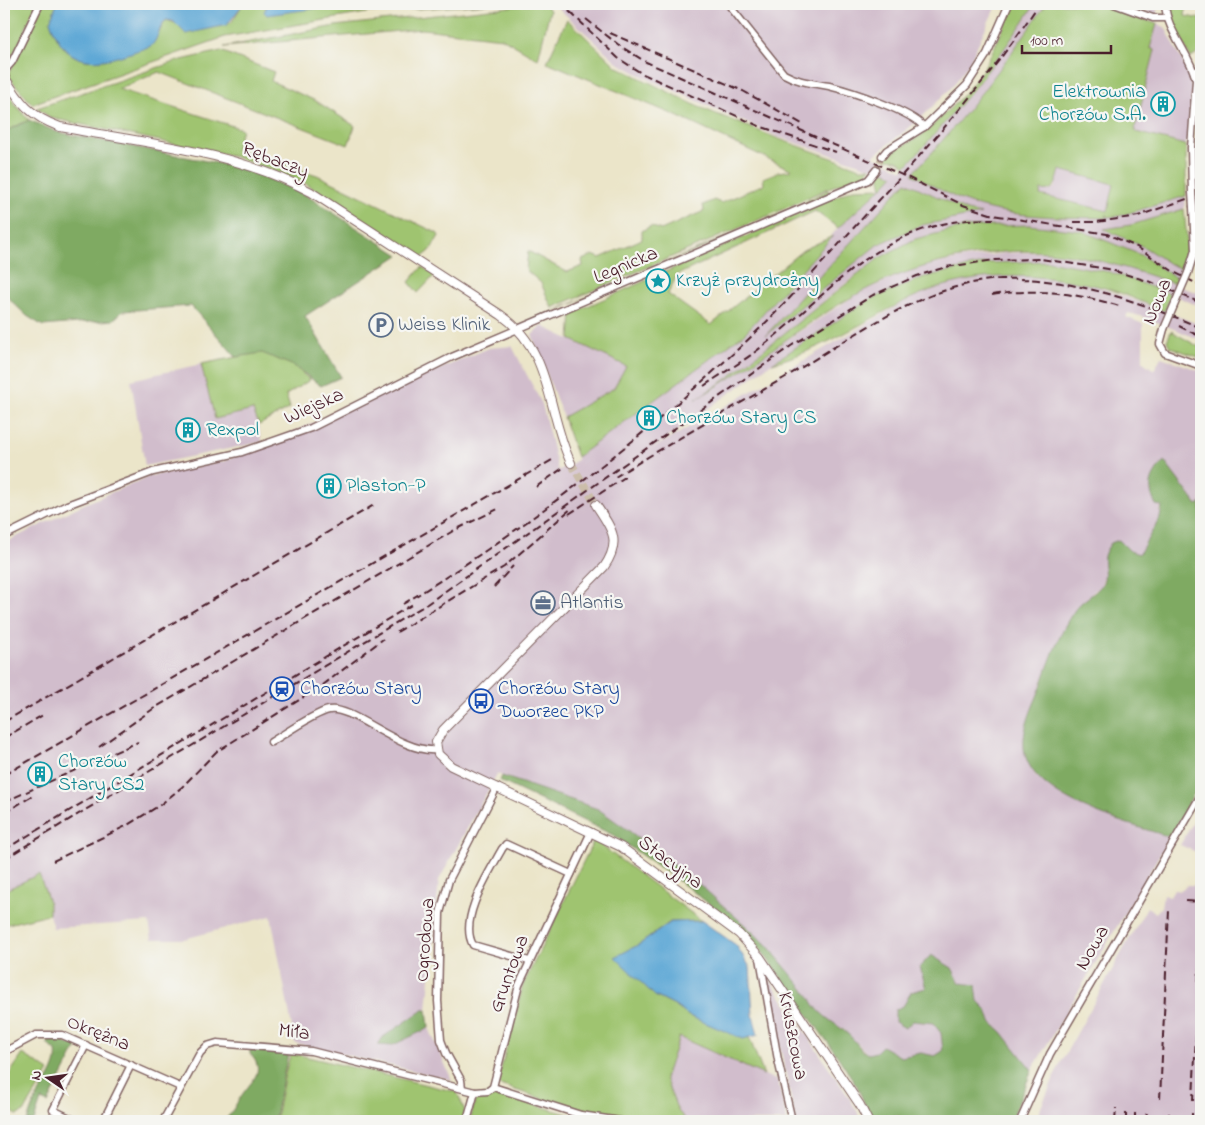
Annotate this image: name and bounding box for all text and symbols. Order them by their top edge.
scale bar [1022,22,1111,54]
text: 100 m [1030,30,1063,52]
place label: Elektrownia Chorzów S.A. [1039,78,1146,130]
building icon: Elektrownia Chorzów S.A. [1150,91,1176,117]
street label: Rębaczy [237,135,313,187]
street label: Legnicka [589,240,663,293]
place label: Krzyż przydrożny [676,267,819,296]
place icon: Krzyż przydrożny [645,268,671,294]
street label: Nowa [1136,274,1180,330]
place label: Weiss Klinik [398,311,491,340]
parking icon: Weiss Klinik [368,312,394,338]
street label: Wiejska [279,381,349,433]
place label: Chorzów Stary CS [666,404,817,433]
building icon: Chorzów Stary CS [636,405,662,431]
place label: Rexpol [206,416,259,445]
building icon: Rexpol [175,417,201,443]
place label: Plaston-P [346,472,426,501]
building icon: Plaston-P [316,473,342,499]
place label: Atlantis [560,589,624,618]
office icon: Atlantis [530,590,556,616]
place label: Chorzów Stary [300,675,422,704]
place label: Chorzów Stary Dworzec PKP [497,675,620,727]
station icon: Chorzów Stary [269,676,295,702]
bus stop icon: Chorzów Stary Dworzec PKP [468,688,494,714]
place label: Chorzów Stary CS2 [58,748,144,800]
building icon: Chorzów Stary CS2 [27,761,53,787]
street label: Stacyjna [631,829,709,897]
street label: Ogrodowa [409,897,444,983]
street label: Nowa [1068,920,1118,976]
street label: Gruntowa [483,931,537,1017]
street label: Kruszcowa [769,990,815,1082]
street label: Okrężna [62,1008,134,1060]
street label: Miła [277,1017,311,1049]
north arrow [22,1052,72,1102]
text: N [26,1068,48,1082]

